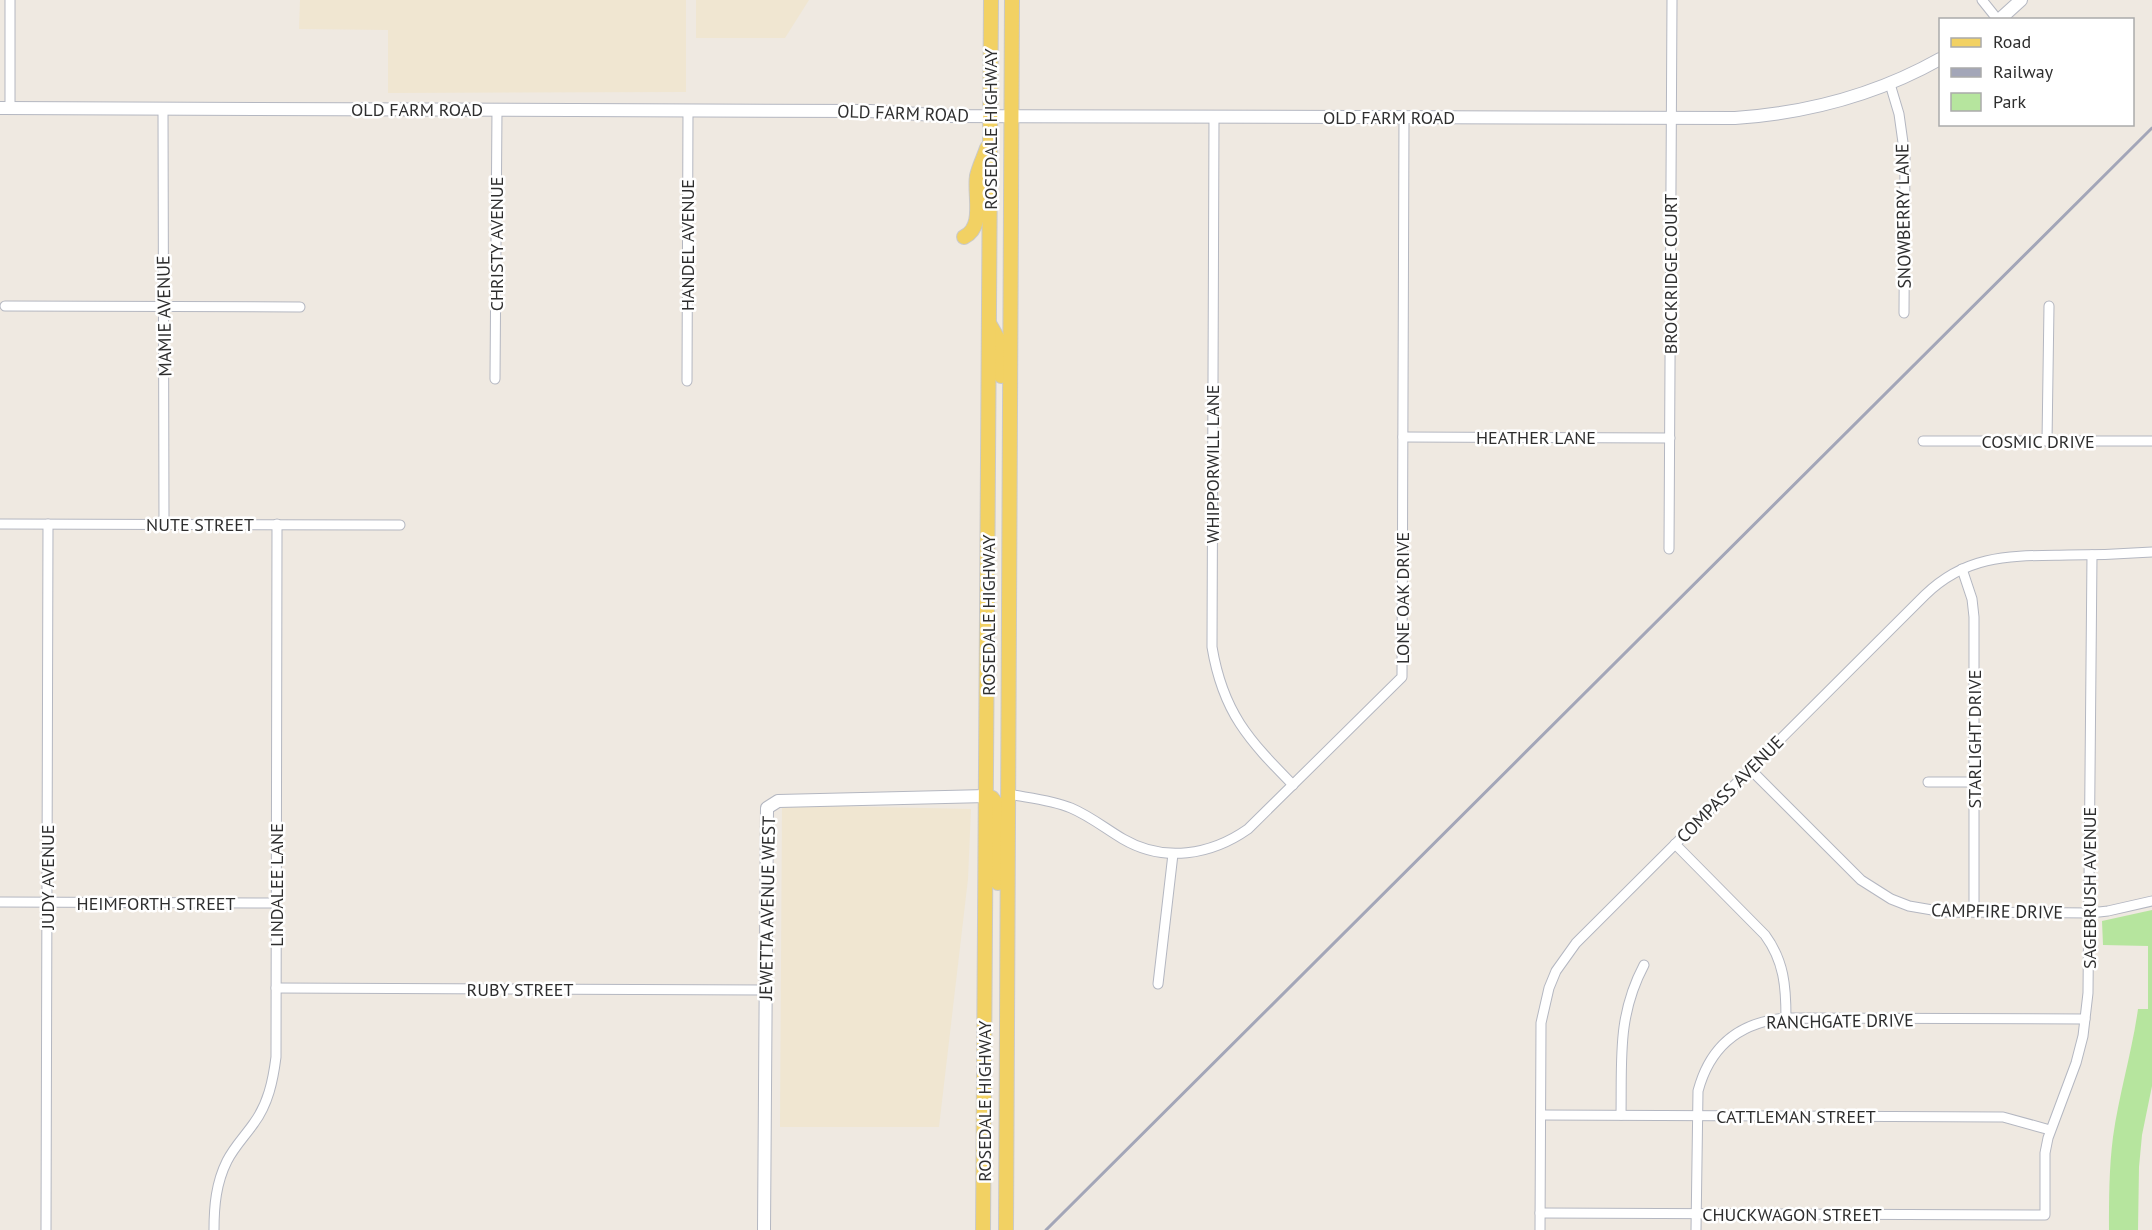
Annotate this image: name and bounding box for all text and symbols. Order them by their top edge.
legend [1939,18,2134,126]
text: Road [1993,30,2031,53]
street label: ROSEDALE HIGHWAY [979,48,1002,210]
text: Railway [1993,60,2054,83]
text: Park [1993,90,2026,113]
street label: OLD FARM ROAD [351,98,483,121]
street label: OLD FARM ROAD [837,99,969,127]
street label: OLD FARM ROAD [1323,106,1455,129]
street label: SNOWBERRY LANE [1890,143,1916,289]
street label: CHRISTY AVENUE [485,177,508,311]
street label: HANDEL AVENUE [676,179,699,311]
street label: BROCKRIDGE COURT [1659,194,1682,354]
street label: MAMIE AVENUE [151,255,177,377]
street label: WHIPPORWILL LANE [1201,385,1224,543]
street label: HEATHER LANE [1476,426,1596,449]
street label: COSMIC DRIVE [1981,430,2095,453]
street label: NUTE STREET [146,513,254,536]
street label: LONE OAK DRIVE [1391,532,1414,664]
street label: ROSEDALE HIGHWAY [977,534,1000,696]
street label: STARLIGHT DRIVE [1963,670,1986,808]
street label: COMPASS AVENUE [1672,731,1788,847]
street label: SAGEBRUSH AVENUE [2078,807,2101,969]
street label: JEWETTA AVENUE WEST [754,816,780,1001]
street label: LINDALEE LANE [265,823,288,947]
street label: JUDY AVENUE [36,825,59,930]
street label: HEIMFORTH STREET [77,892,235,915]
street label: CAMPFIRE DRIVE [1931,898,2063,924]
street label: RUBY STREET [467,978,573,1001]
street label: RANCHGATE DRIVE [1766,1008,1914,1034]
street label: ROSEDALE HIGHWAY [973,1020,996,1182]
street label: CATTLEMAN STREET [1716,1105,1876,1128]
street label: CHUCKWAGON STREET [1702,1203,1882,1226]

